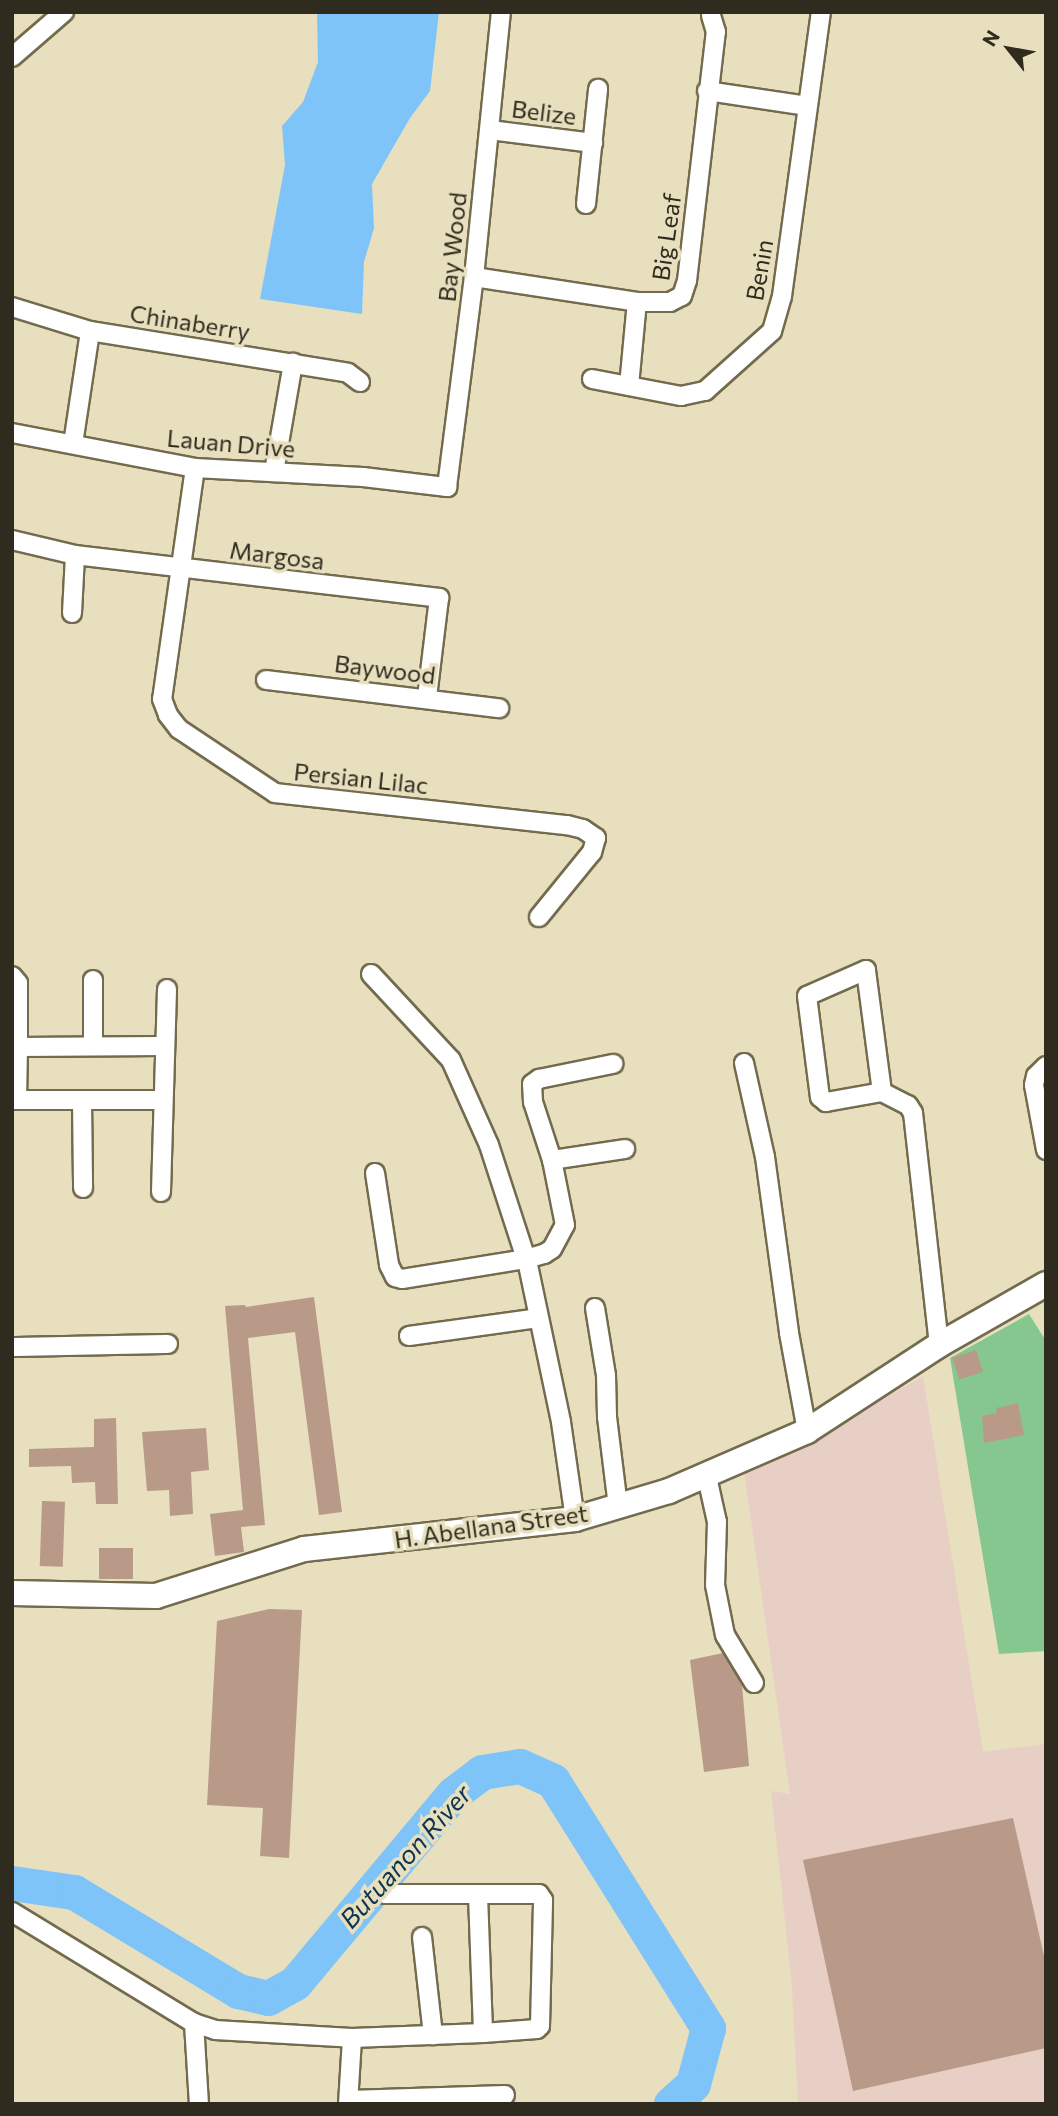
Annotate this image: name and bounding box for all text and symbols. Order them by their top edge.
north arrow [974,14,1044,84]
text: N [977,26,1004,50]
street label: Belize [510,94,578,130]
street label: Bay Wood [432,191,472,303]
street label: Big Leaf [646,192,686,282]
street label: Benin [739,237,779,303]
street label: Chinaberry [128,298,252,346]
street label: Lauan Drive [166,423,296,463]
street label: Margosa [228,535,326,575]
street label: Baywood [333,649,437,689]
street label: Persian Lilac [292,757,430,799]
street label: H. Abellana Street [392,1498,590,1554]
water label: Butuanon River [333,1778,477,1934]

